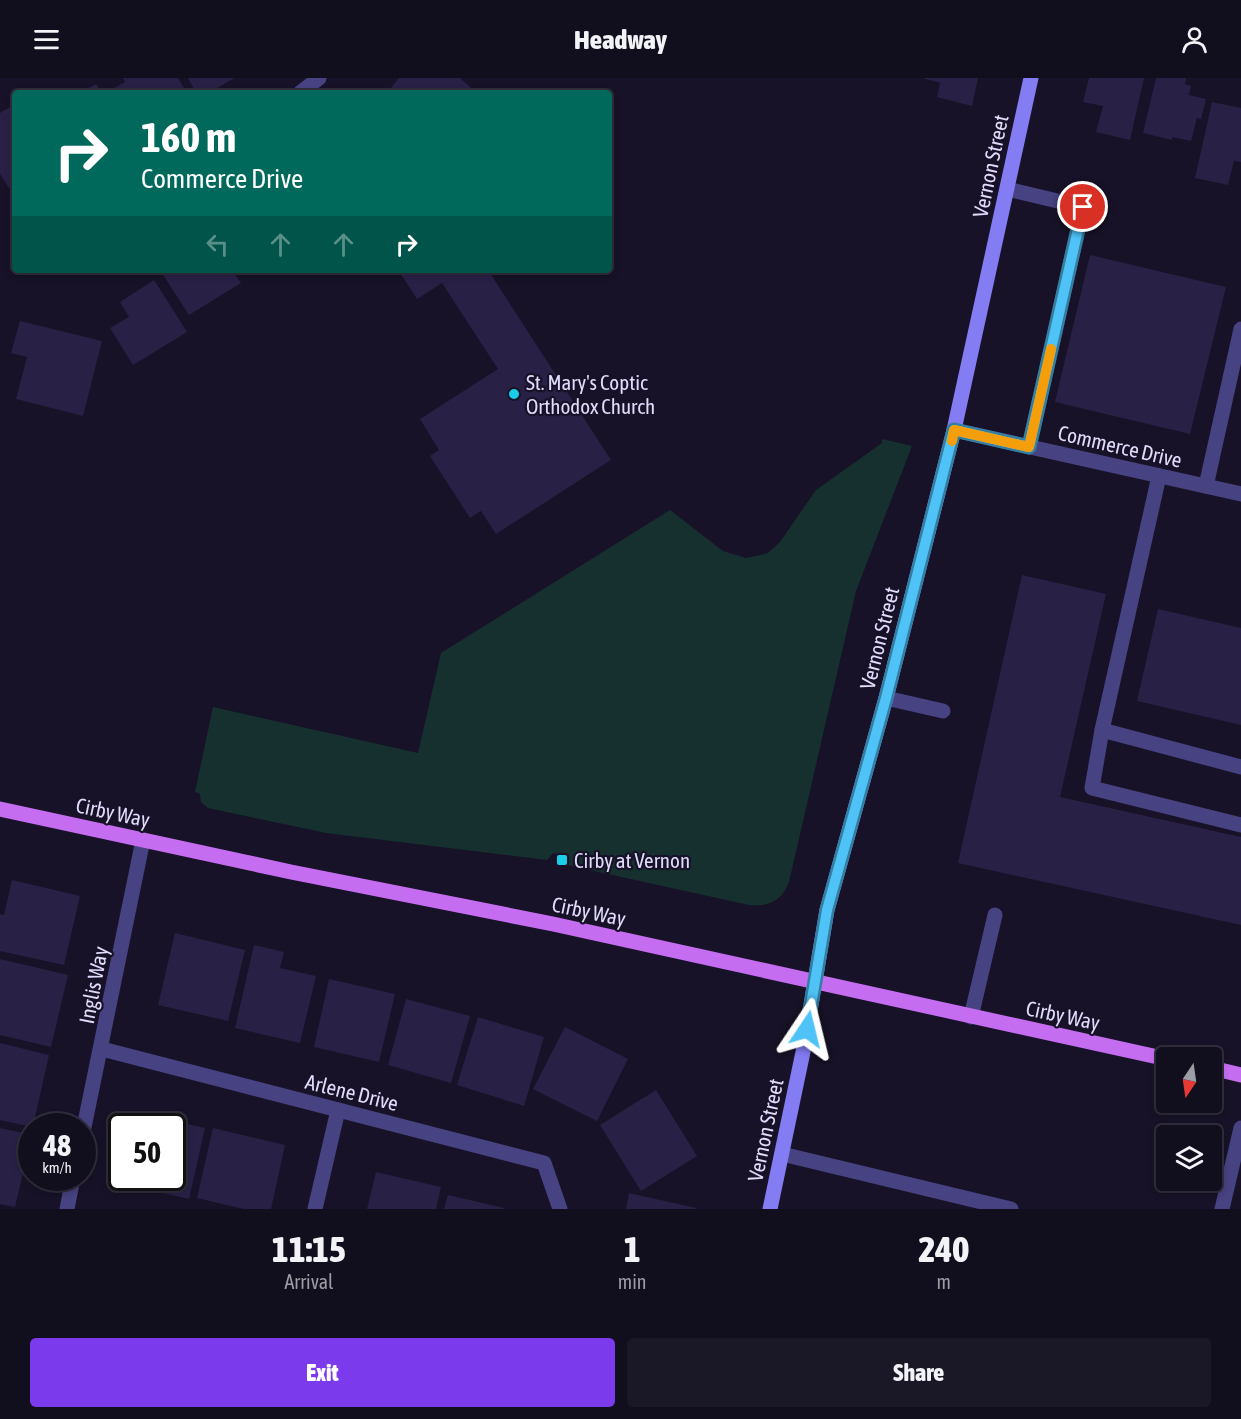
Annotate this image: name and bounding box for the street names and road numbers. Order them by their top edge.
street label: Vernon Street [967,112,1013,220]
street label: Commerce Drive [1056,420,1184,472]
street label: Vernon Street [855,584,903,692]
street label: Cirby Way [74,792,152,832]
street label: Cirby Way [550,891,628,931]
street label: Inglis Way [74,944,112,1026]
street label: Cirby Way [1024,995,1102,1035]
street label: Arlene Drive [303,1069,401,1115]
street label: Vernon Street [742,1076,788,1184]

